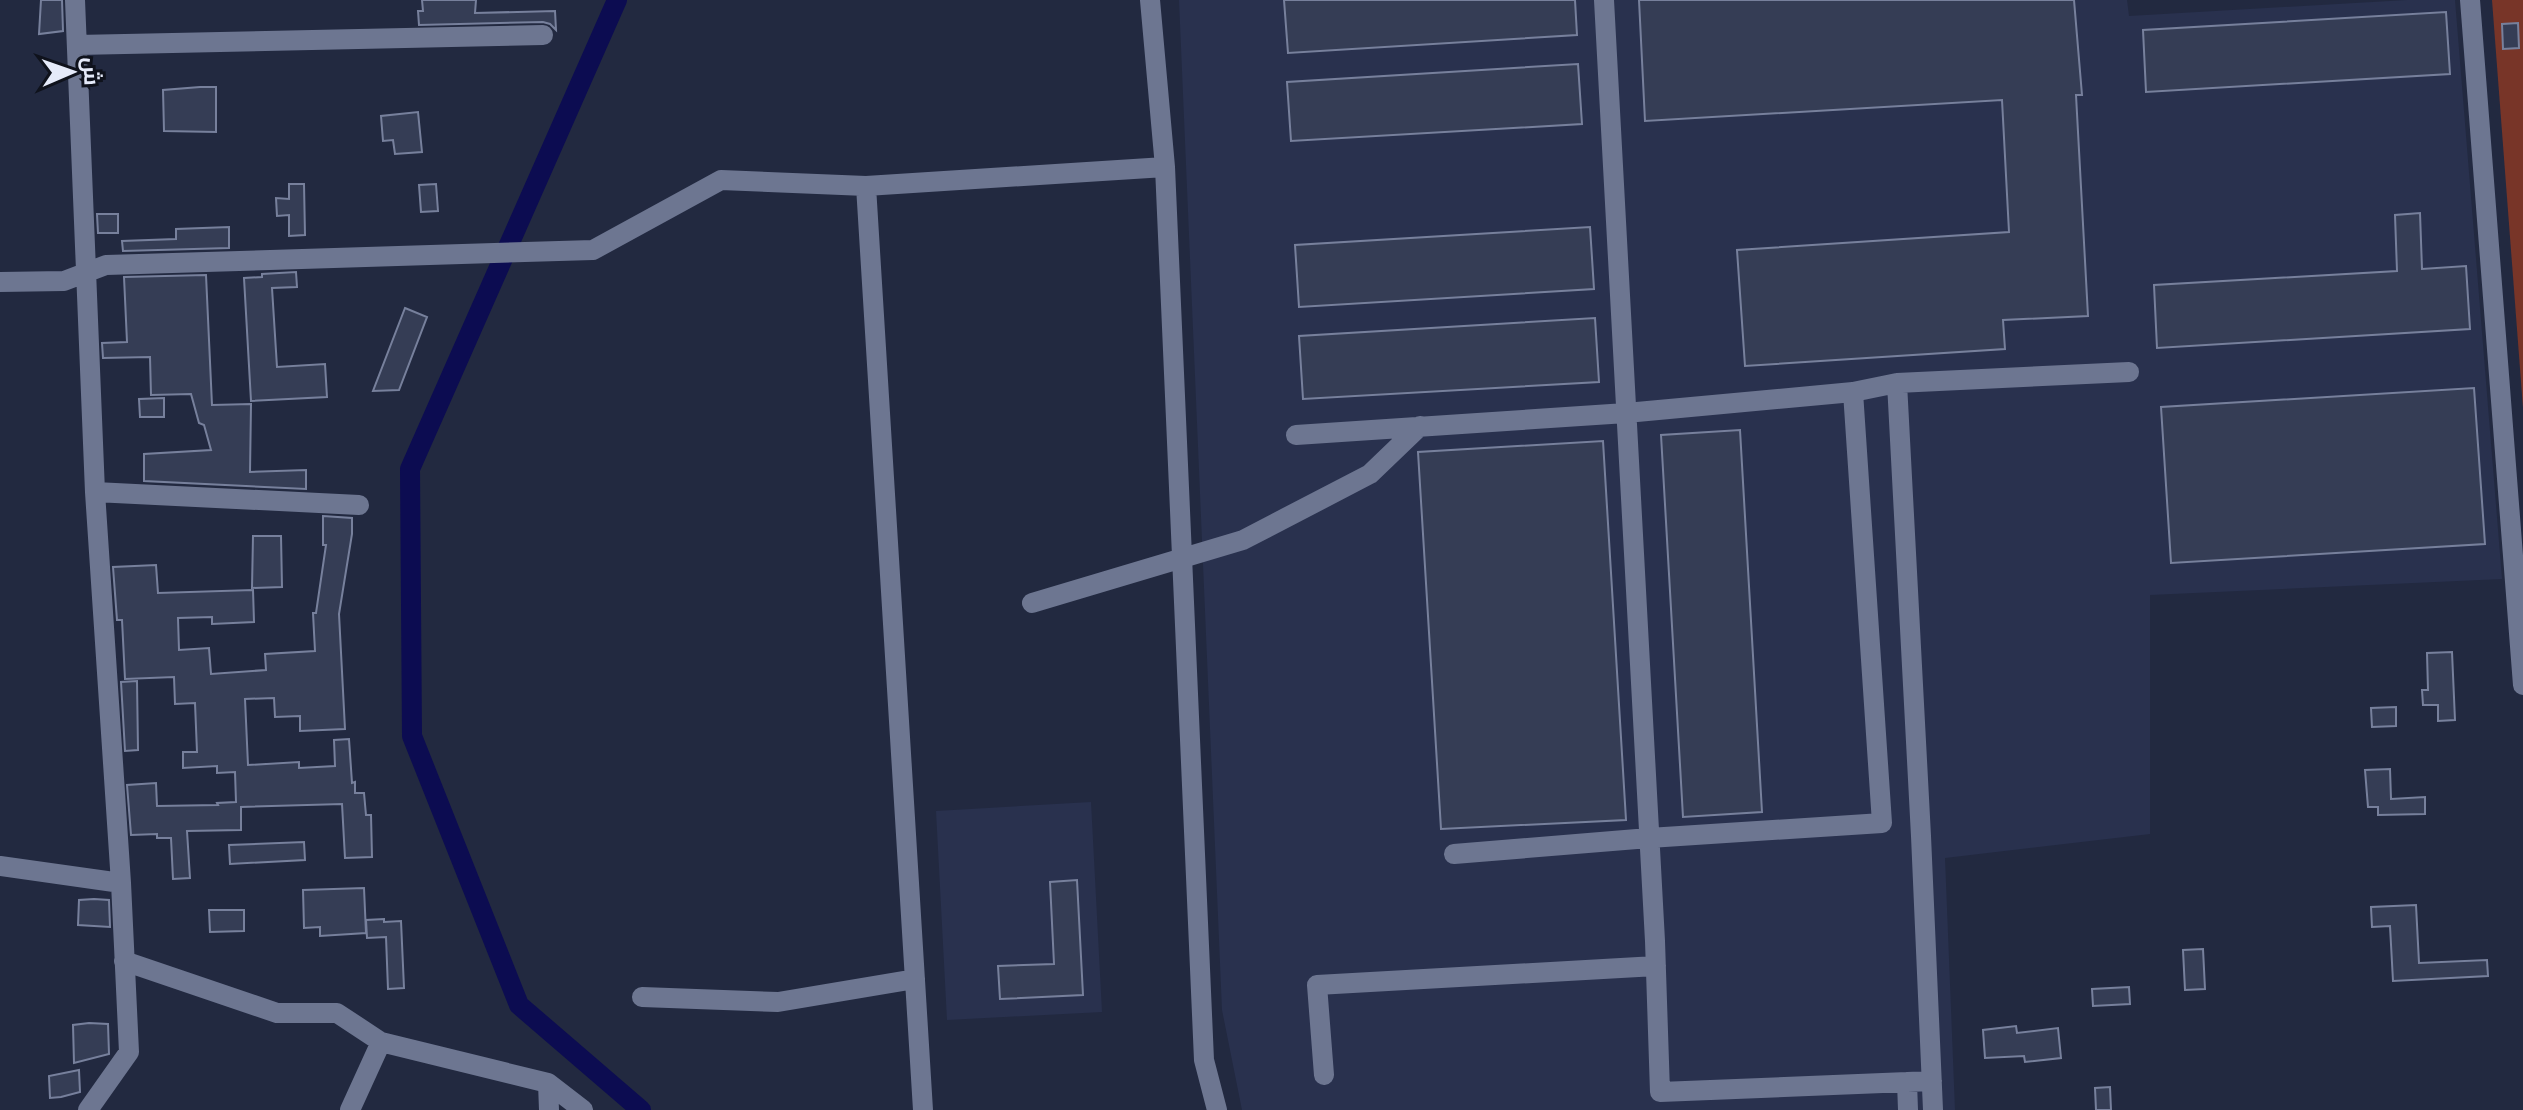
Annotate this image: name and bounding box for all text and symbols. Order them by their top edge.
north arrow [32,32,112,112]
text: ش [78,57,105,86]

